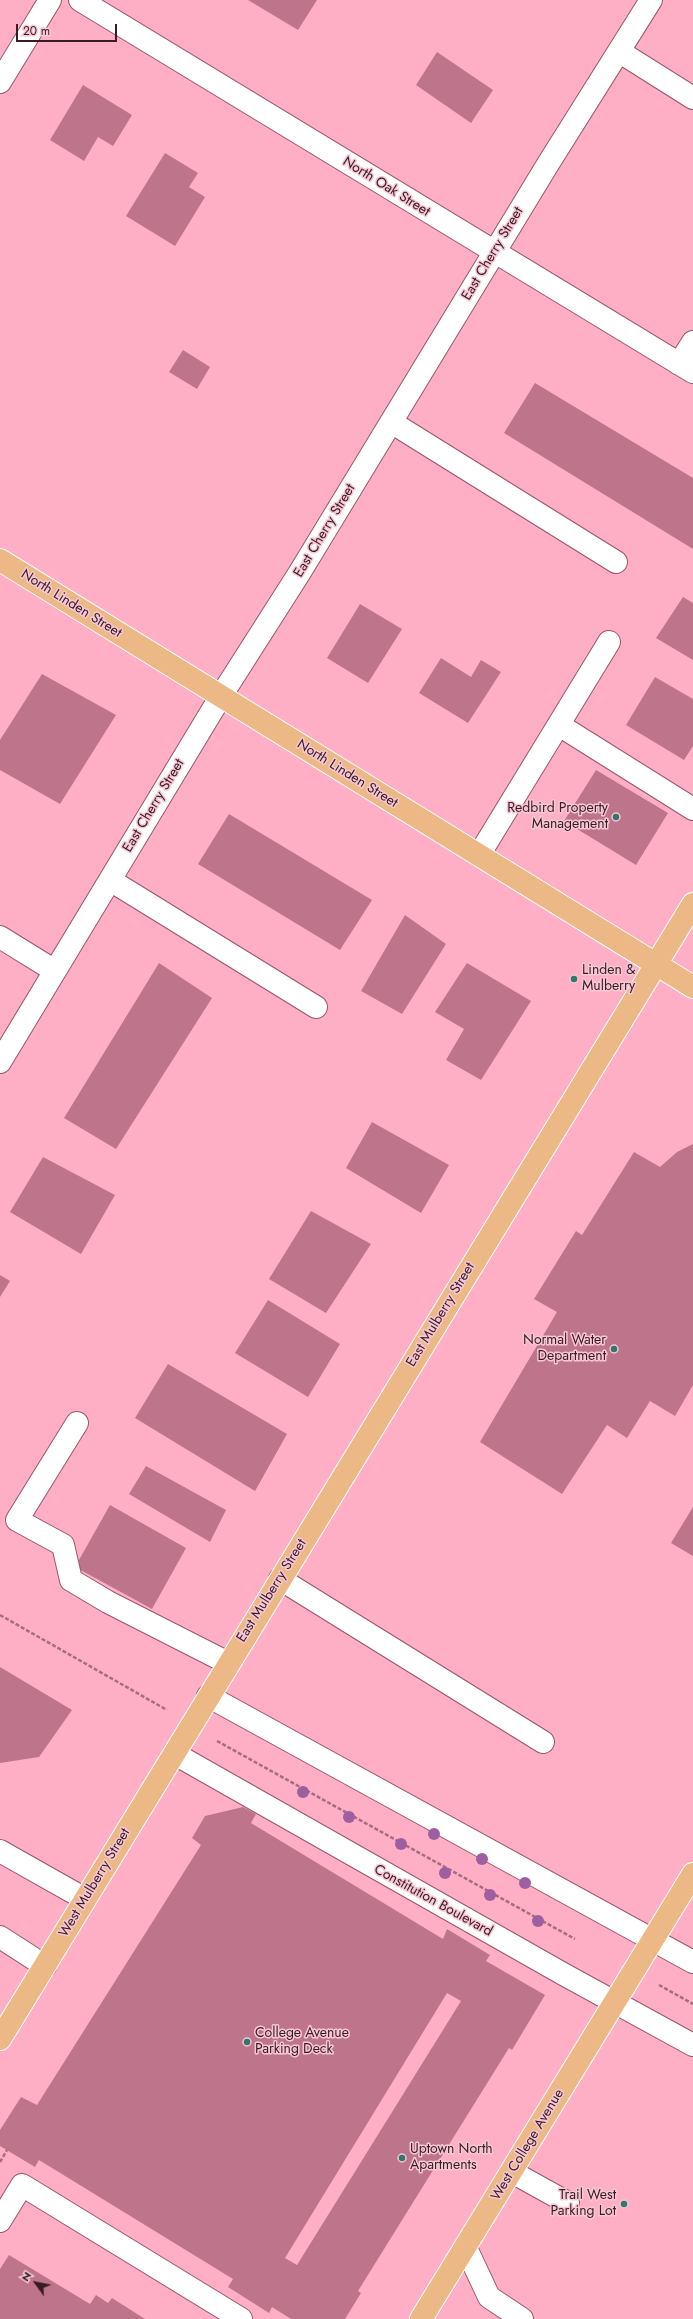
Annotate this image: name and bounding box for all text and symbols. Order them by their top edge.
scale bar [18,16,119,42]
text: 20 m [23,22,50,40]
street label: North Oak Street [339,153,433,221]
street label: East Cherry Street [459,204,527,304]
street label: East Cherry Street [291,481,359,581]
street label: North Linden Street [18,566,124,642]
street label: North Linden Street [294,736,400,812]
street label: East Cherry Street [120,756,188,856]
place label: Redbird Property Management [507,801,608,834]
marker: Redbird Property Management [611,812,621,822]
place label: Linden & Mulberry [582,963,635,996]
marker: Linden & Mulberry [569,974,579,984]
street label: East Mulberry Street [403,1260,479,1370]
place label: Normal Water Department [523,1333,606,1366]
marker: Normal Water Department [609,1344,619,1354]
street label: East Mulberry Street [233,1536,311,1646]
street label: West Mulberry Street [56,1826,134,1940]
street label: Constitution Boulevard [371,1861,495,1941]
place label: College Avenue Parking Deck [255,2026,349,2058]
marker: College Avenue Parking Deck [242,2037,252,2047]
street label: West College Avenue [488,2086,568,2204]
place label: Uptown North Apartments [410,2142,493,2174]
marker: Uptown North Apartments [397,2153,407,2163]
place label: Trail West Parking Lot [551,2188,616,2220]
marker: Trail West Parking Lot [619,2199,629,2209]
north arrow [16,2263,56,2303]
text: N [17,2268,35,2284]

